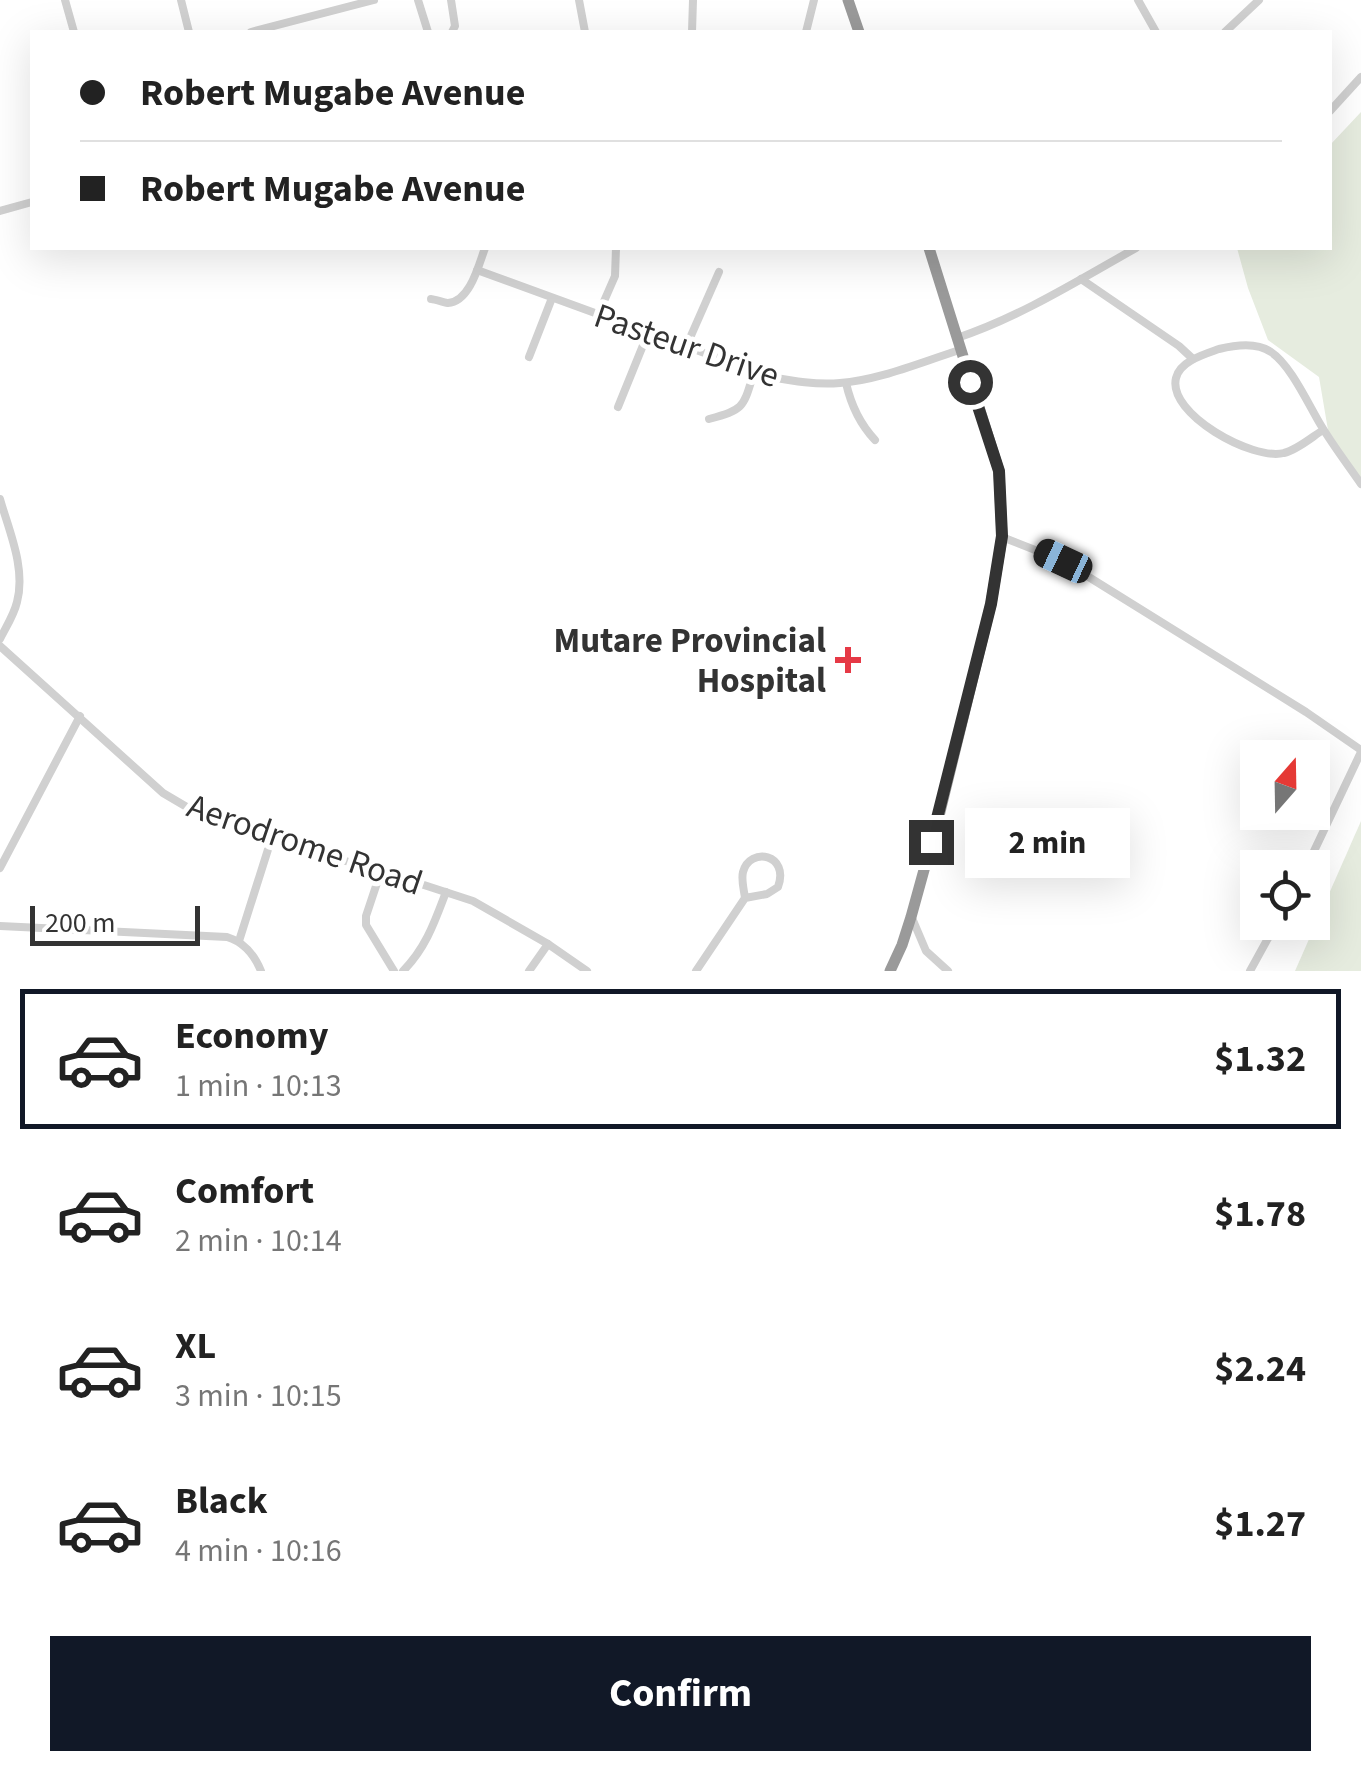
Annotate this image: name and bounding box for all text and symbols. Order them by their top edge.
text: Robert Mugabe Avenue [140,66,525,120]
text: Robert Mugabe Avenue [140,162,525,216]
street label: Pasteur Drive [587,291,786,401]
route start [948,360,993,405]
car [1029,535,1097,587]
place label: Mutare Provincial Hospital [554,616,826,706]
marker: Mutare Provincial Hospital [835,647,861,673]
north arrow [1240,740,1330,830]
map controls [1240,740,1330,940]
street label: Aerodrome Road [180,781,429,909]
callout: 2 min [966,807,1131,877]
route end [909,820,954,865]
text: 2 min [1009,820,1086,866]
button: locate [1240,850,1330,940]
scale bar [30,901,200,946]
text: 200 m [45,903,116,943]
text: Economy [175,1009,328,1063]
icon: car [55,1014,145,1104]
text: $1.32 [1214,1032,1306,1086]
text: 1 min · 10:13 [175,1063,342,1109]
text: Comfort [175,1164,314,1218]
icon: car [55,1169,145,1259]
text: $1.78 [1214,1187,1306,1241]
text: 2 min · 10:14 [175,1218,342,1264]
text: XL [175,1319,216,1373]
icon: car [55,1324,145,1414]
text: $2.24 [1214,1342,1306,1396]
text: 3 min · 10:15 [175,1373,342,1419]
text: Black [175,1474,268,1528]
icon: car [55,1479,145,1569]
text: $1.27 [1214,1497,1306,1551]
text: 4 min · 10:16 [175,1528,342,1574]
button: Confirm [50,1636,1311,1751]

